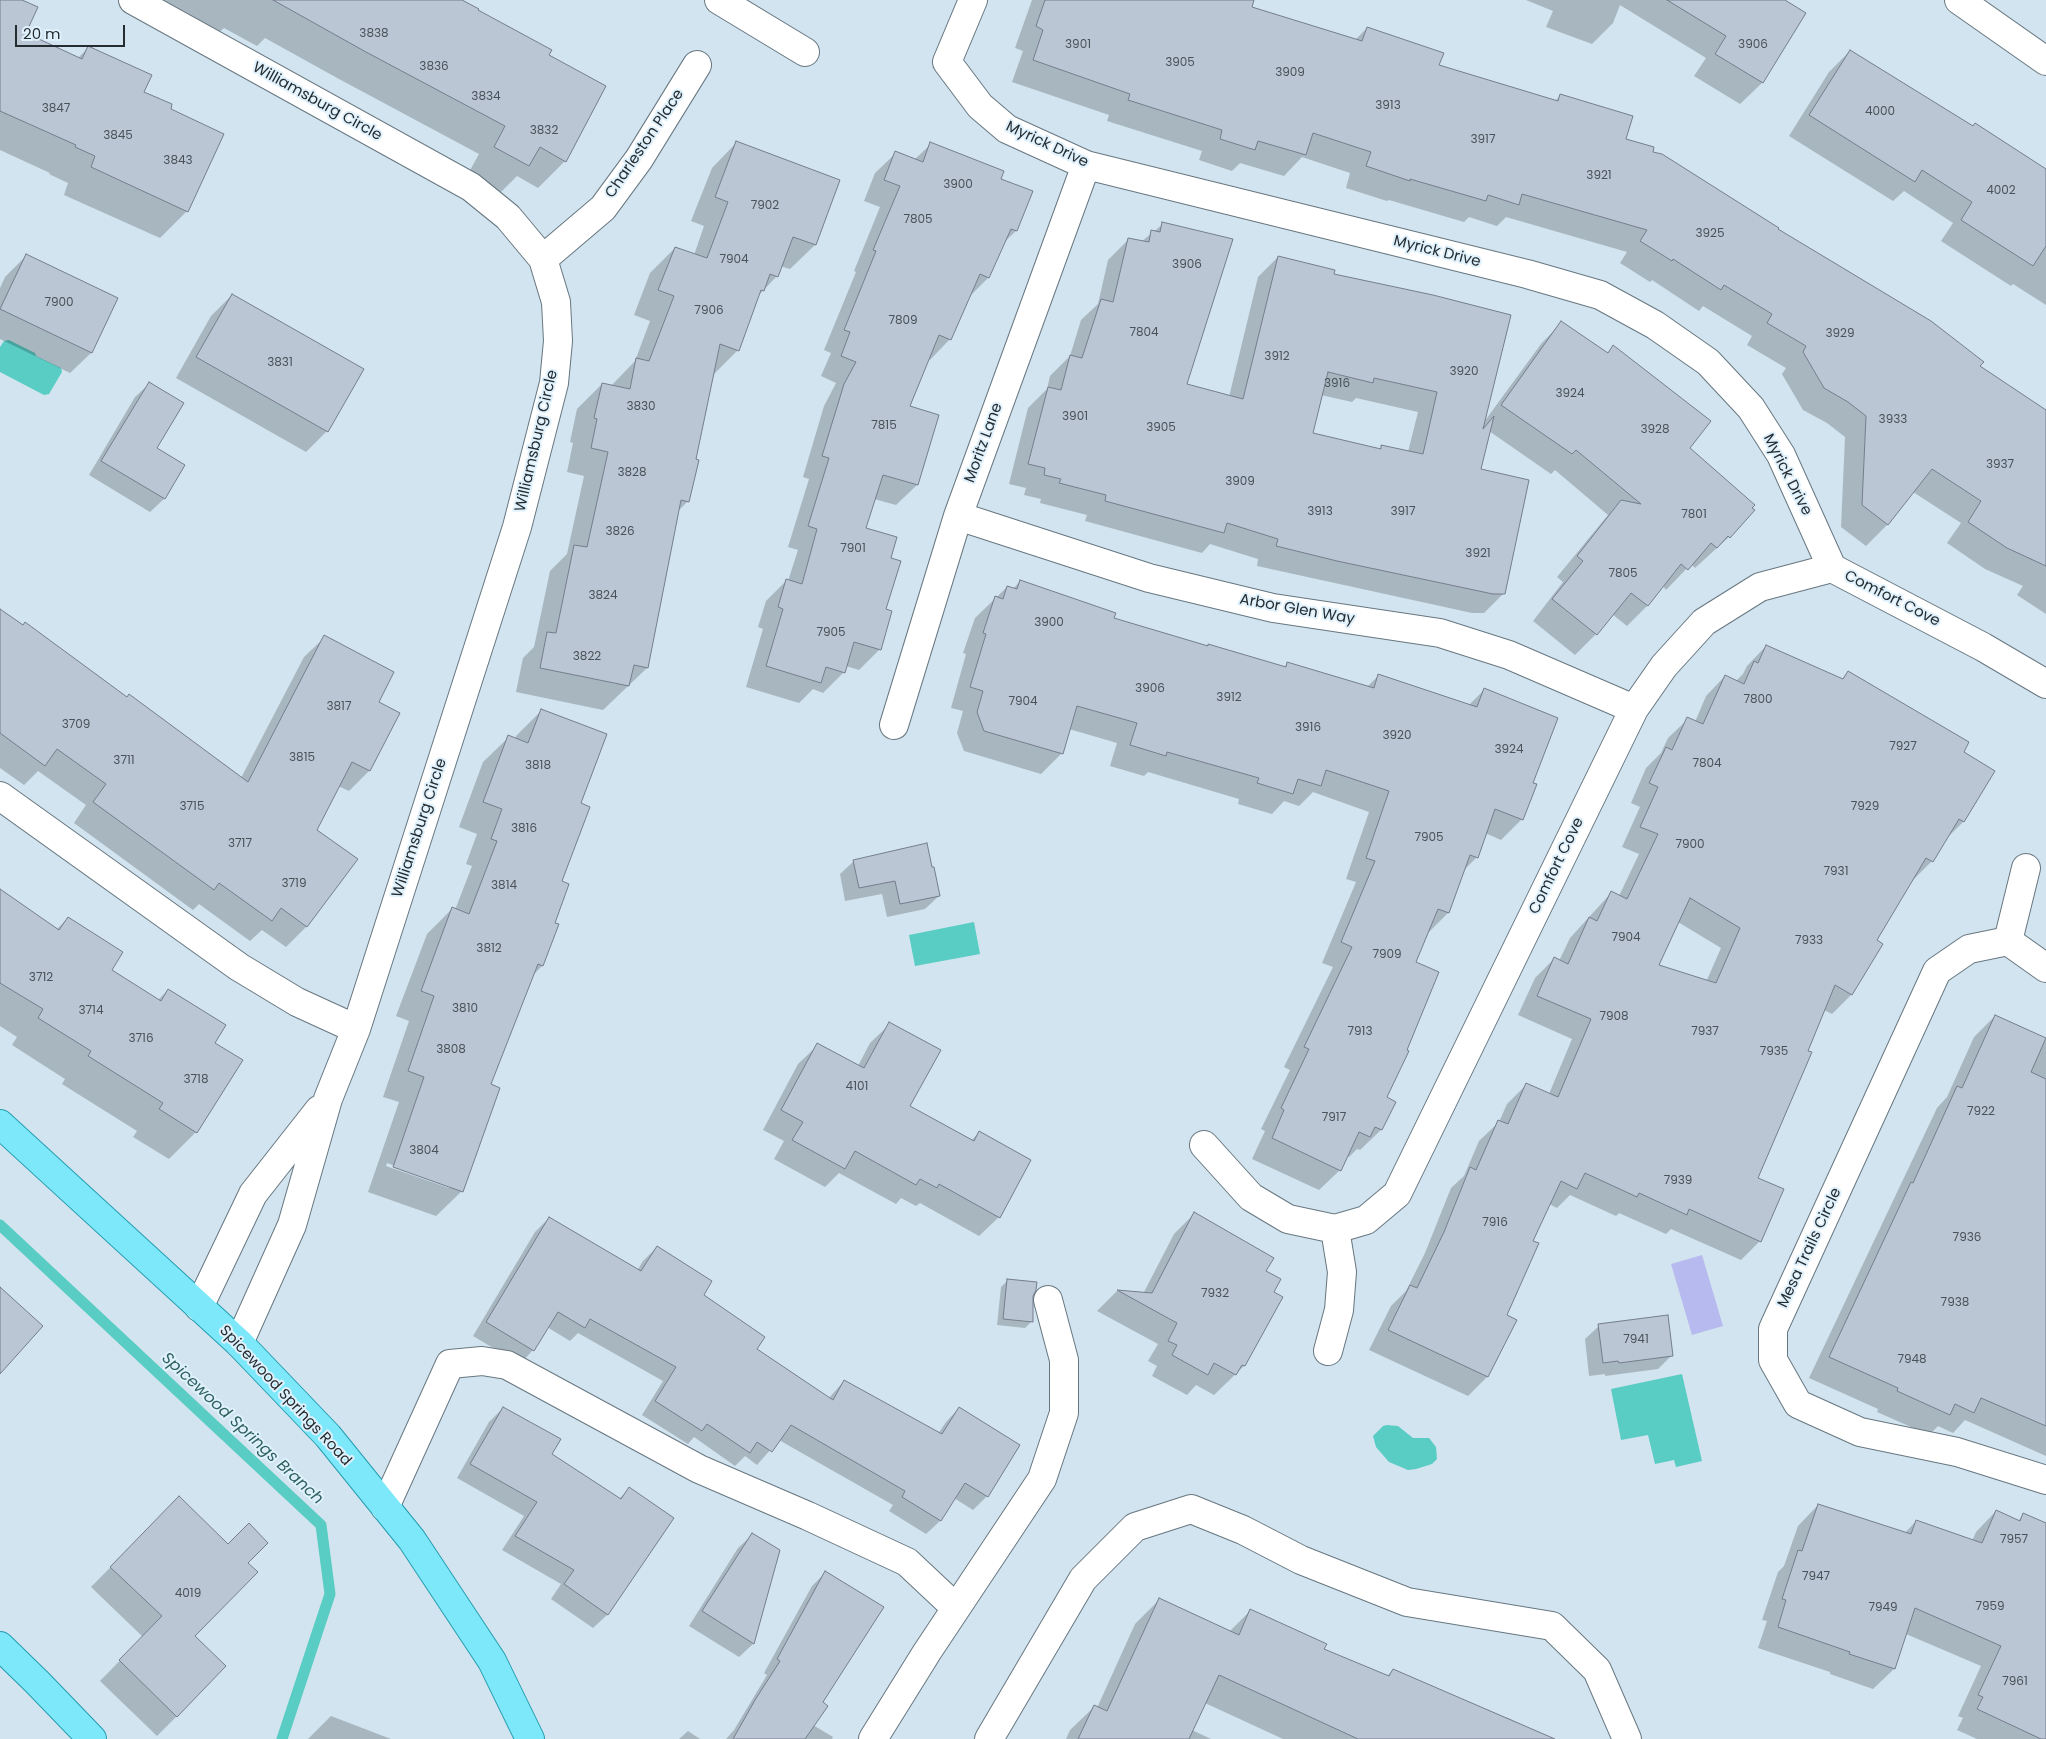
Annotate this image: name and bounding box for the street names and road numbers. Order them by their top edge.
street label: Williamsburg Circle [249,59,385,145]
street label: Charleston Place [602,86,688,202]
street label: Myrick Drive [1003,118,1091,172]
street label: Myrick Drive [1392,232,1482,272]
street label: Williamsburg Circle [512,368,562,514]
street label: Moritz Lane [961,401,1007,485]
street label: Myrick Drive [1759,431,1815,519]
street label: Comfort Cove [1841,567,1943,631]
street label: Arbor Glen Way [1238,591,1356,629]
street label: Williamsburg Circle [389,756,451,900]
street label: Comfort Cove [1526,815,1588,917]
street label: Mesa Trails Circle [1774,1185,1846,1311]
street label: Spicewood Springs Road [215,1322,355,1470]

